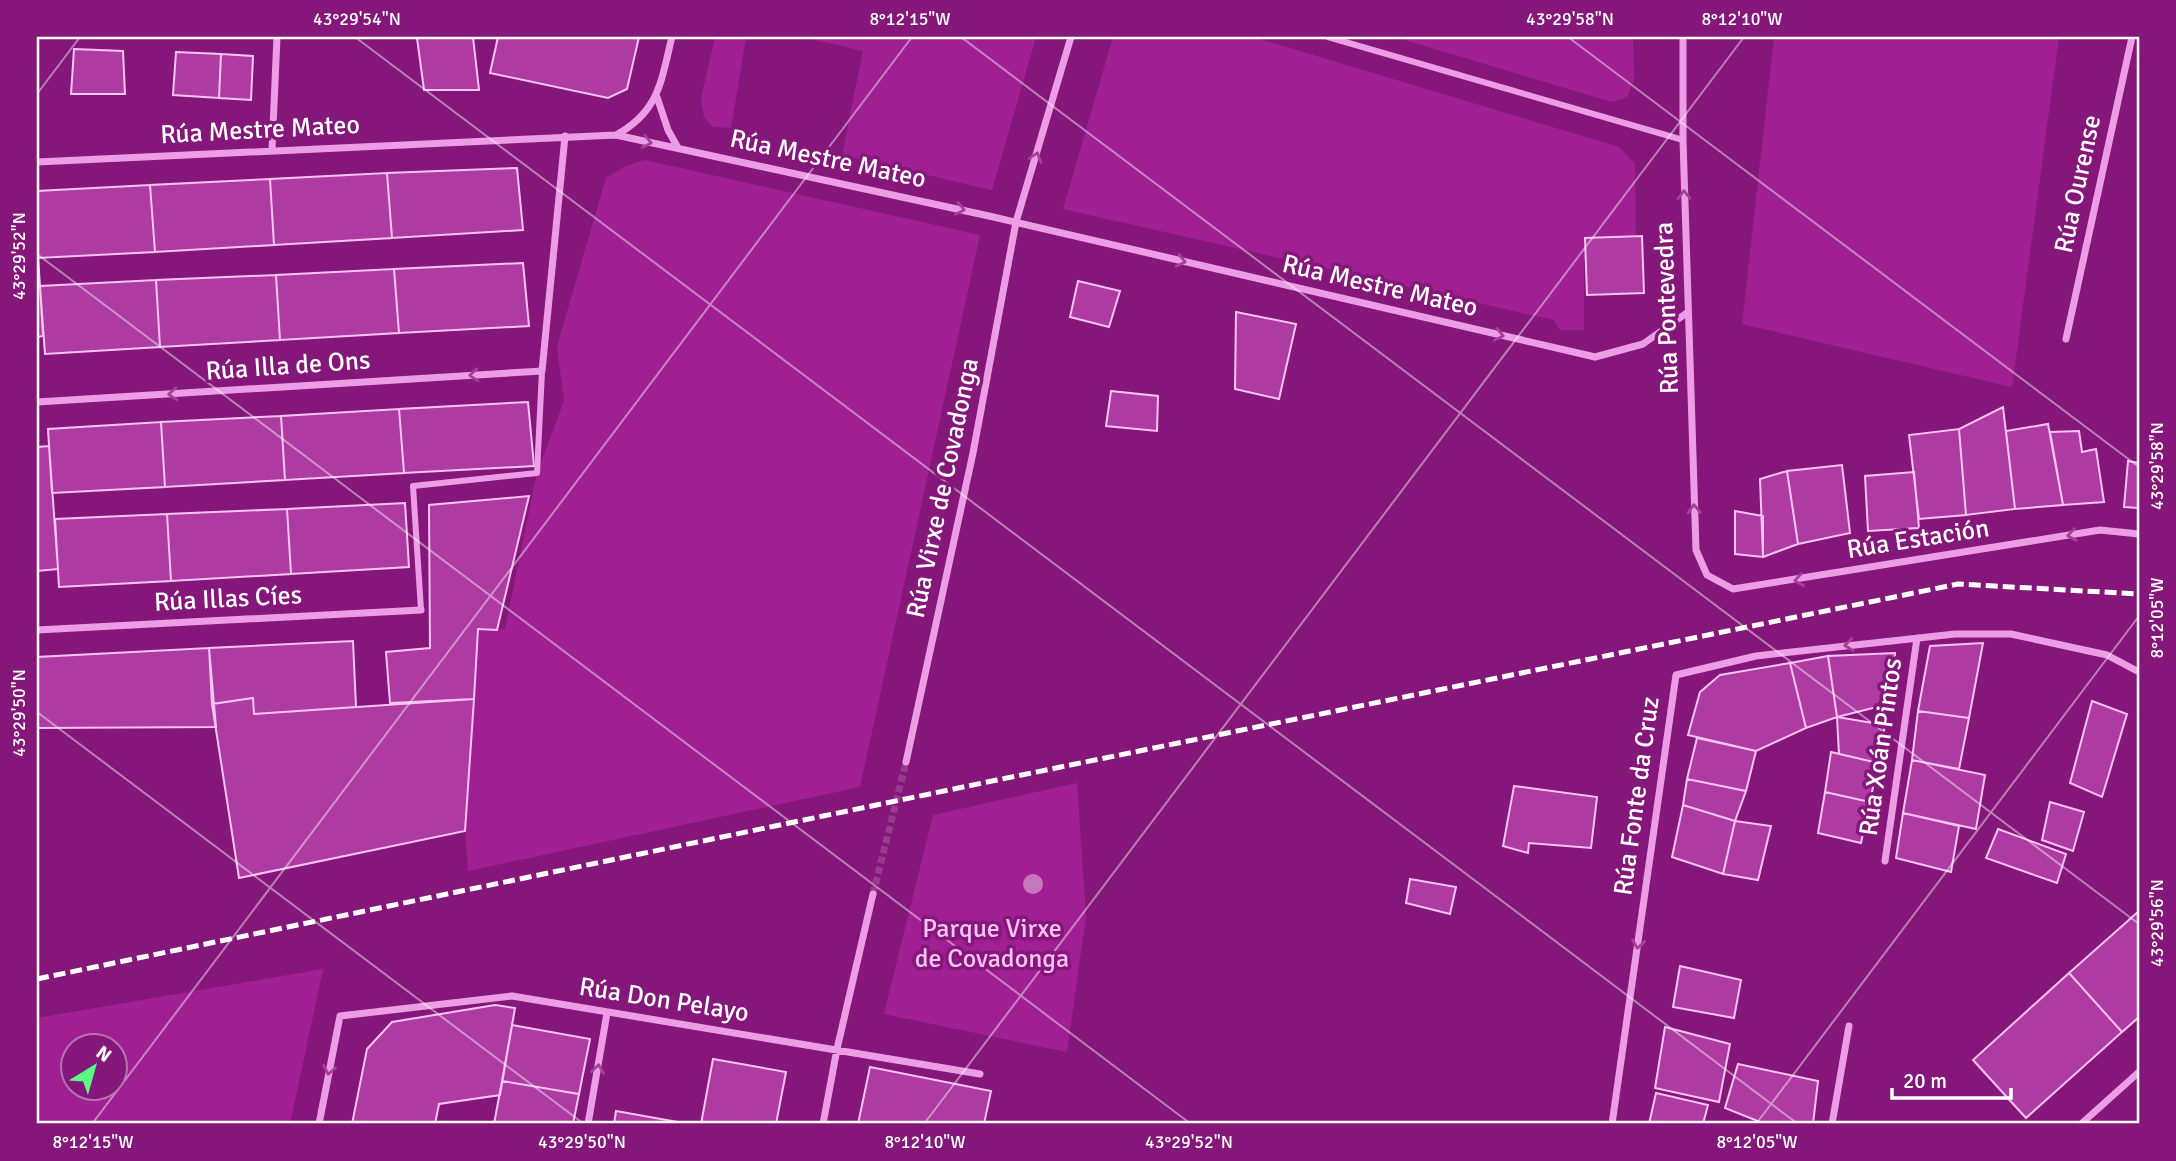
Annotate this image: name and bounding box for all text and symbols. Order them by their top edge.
text: 43°29'54"N [313,8,401,30]
text: 8°12'15"W [869,8,951,30]
text: 43°29'58"N [1526,8,1614,30]
text: 8°12'10"W [1701,8,1783,30]
street label: Rúa Mestre Mateo [159,109,361,151]
street label: Rúa Ourense [2048,112,2108,256]
street label: Rúa Mestre Mateo [727,123,929,195]
one-way arrow [641,133,653,148]
one-way arrow [1027,151,1042,163]
one-way arrow [1677,189,1692,200]
one-way arrow [954,201,966,216]
text: 43°29'52"N [8,212,30,300]
street label: Rúa Pontevedra [1648,221,1686,395]
street label: Rúa Mestre Mateo [1279,248,1481,324]
one-way arrow [1175,253,1187,268]
one-way arrow [1493,326,1505,341]
street label: Rúa Illa de Ons [205,344,371,388]
street label: Rúa Virxe de Covadonga [900,355,986,621]
one-way arrow [468,367,479,382]
one-way arrow [167,386,178,401]
text: 43°29'58"N [2146,422,2168,510]
one-way arrow [1687,503,1702,514]
street label: Rúa Estación [1845,512,1991,566]
one-way arrow [2066,527,2077,542]
one-way arrow [1793,572,1805,587]
text: 8°12'05"W [2146,577,2168,659]
street label: Rúa Illas Cíes [153,579,303,619]
one-way arrow [1844,637,1855,652]
street label: Rúa Xoán Pintos [1853,656,1909,838]
text: 43°29'50"N [8,669,30,757]
street label: Rúa Fonte da Cruz [1607,695,1667,897]
text: 43°29'56"N [2146,879,2168,967]
park label: Parque Virxe de Covadonga [915,913,1069,975]
one-way arrow [1630,938,1645,950]
street label: Rúa Don Pelayo [577,971,751,1029]
north arrow [60,1032,130,1102]
text: N [91,1041,116,1068]
scale bar [1892,1056,2011,1100]
one-way arrow [590,1063,605,1075]
one-way arrow [323,1064,338,1076]
text: 20 m [1903,1068,1947,1094]
text: 8°12'15"W [52,1131,134,1153]
text: 43°29'50"N [538,1131,626,1153]
text: 8°12'10"W [884,1131,966,1153]
text: 43°29'52"N [1145,1131,1233,1153]
text: 8°12'05"W [1716,1131,1798,1153]

